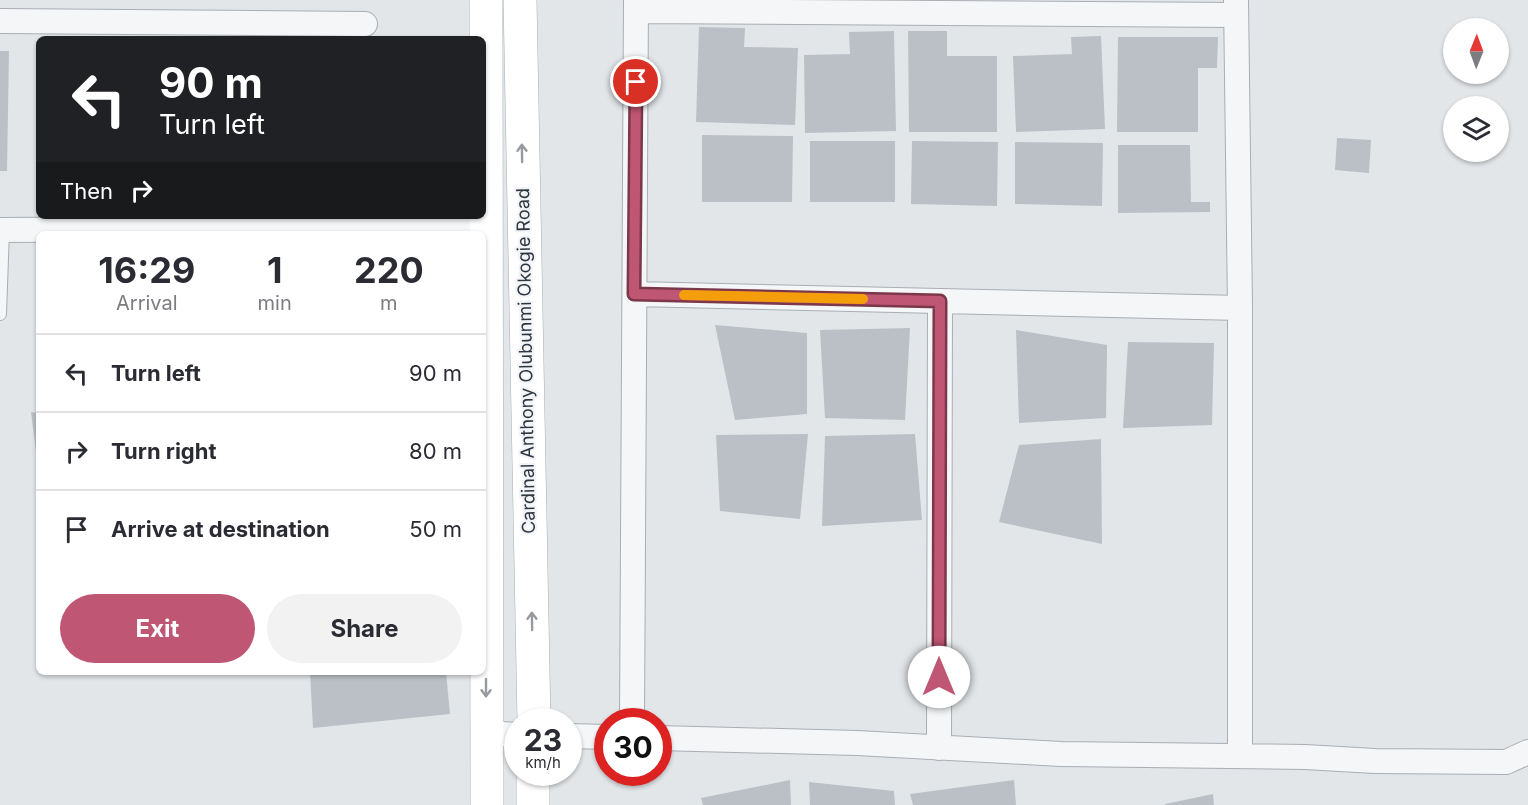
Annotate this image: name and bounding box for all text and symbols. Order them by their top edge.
north arrow [1443,18,1509,84]
map controls [1443,18,1509,162]
pin [610,56,661,107]
text: 90 m [159,57,263,108]
icon: left [60,60,138,138]
icon: arrive [619,65,652,98]
button: layers [1443,96,1509,162]
text: Turn left [159,108,265,141]
one-way arrow [516,144,528,164]
icon: right [125,174,158,207]
text: Then [60,178,113,204]
street label: Cardinal Anthony Olubunmi Okogie Road [512,188,539,534]
text: 16:29 [98,248,195,292]
text: 1 [267,248,282,292]
text: 220 [354,248,424,292]
text: Arrival [116,291,178,315]
text: min [258,291,292,315]
text: m [380,291,398,315]
icon: left [60,357,93,390]
text: Turn left [111,360,201,386]
text: 90 m [409,360,462,386]
icon: right [60,435,93,468]
text: Turn right [111,438,217,464]
text: 80 m [409,438,462,464]
icon: arrive [60,513,93,546]
text: Arrive at destination [111,516,330,542]
text: 50 m [409,516,462,542]
button: Exit [60,594,255,663]
button: Share [267,594,462,663]
one-way arrow [526,612,537,632]
position arrow [907,645,971,709]
one-way arrow [480,678,492,698]
speed limit sign: 30 [594,708,672,786]
text: 23 [524,722,562,758]
text: km/h [525,753,561,772]

